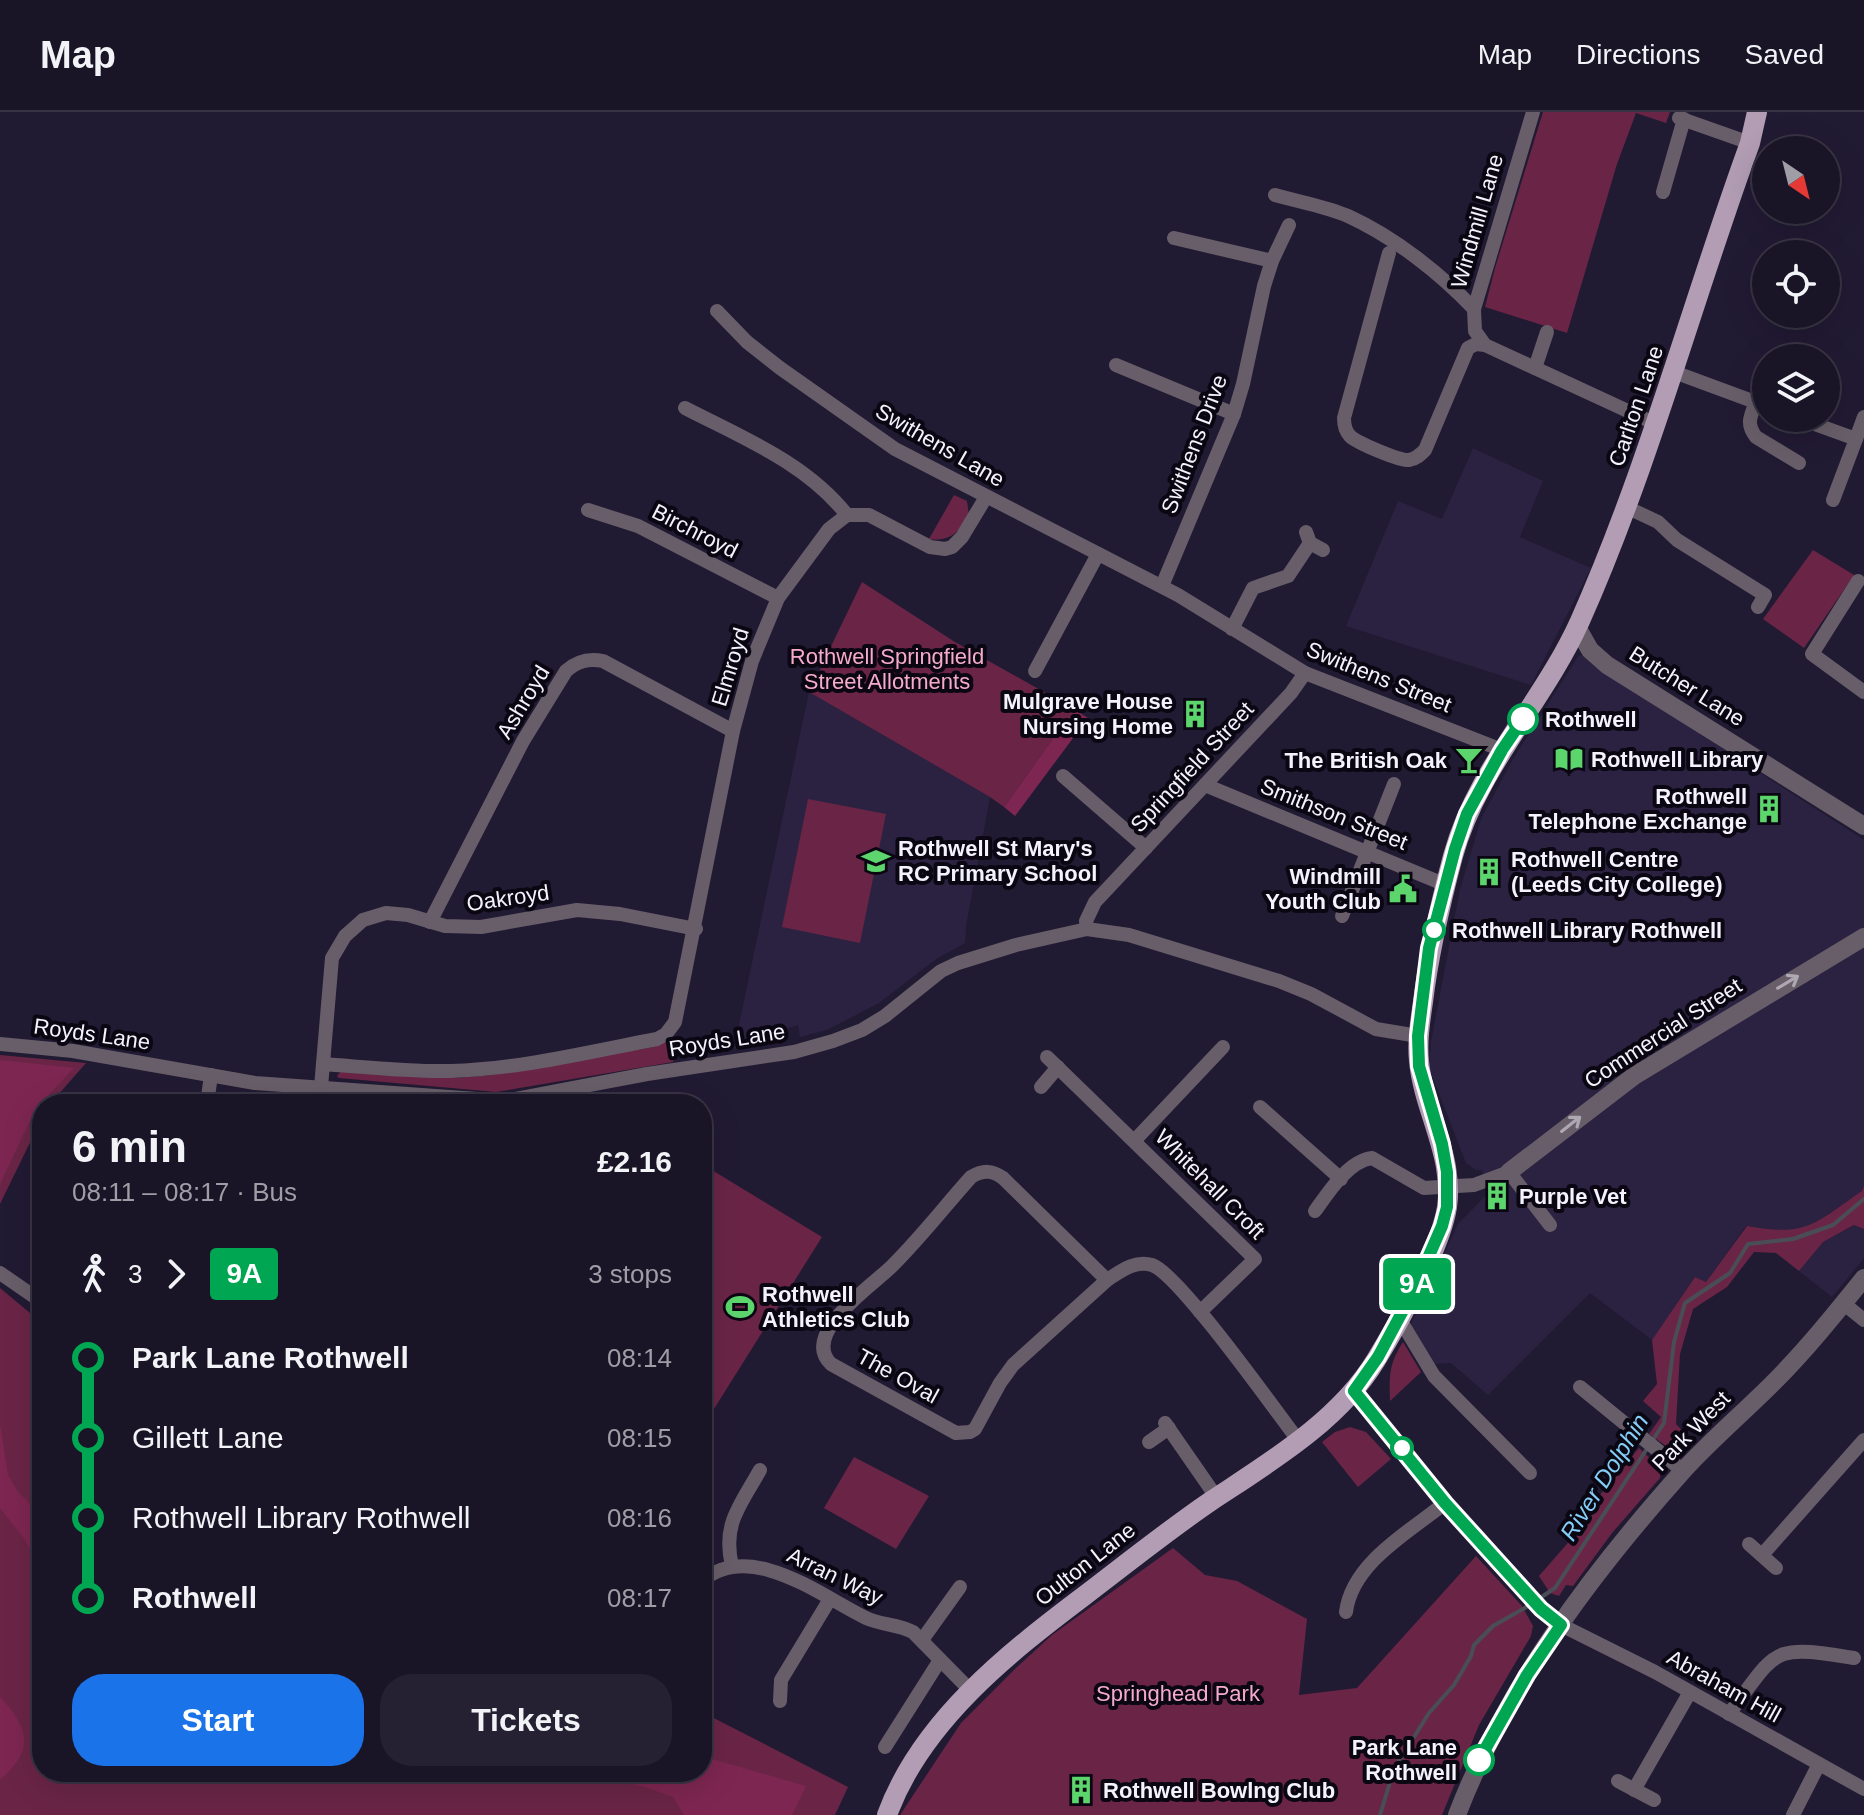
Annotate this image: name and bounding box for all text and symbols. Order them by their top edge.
text: Map [40,34,116,76]
text: Map [1478,39,1532,70]
text: Directions [1576,39,1701,70]
text: Saved [1745,39,1824,70]
north arrow [1752,136,1840,224]
map controls [1752,136,1840,432]
street label: Windmill Lane [1446,151,1508,291]
button: locate [1752,240,1840,328]
street label: Carlton Lane [1604,342,1668,470]
button: layers [1752,344,1840,432]
street label: Swithens Drive [1156,371,1232,517]
street label: Swithens Lane [871,398,1009,492]
street label: Birchroyd [648,499,742,563]
street label: Elmroyd [706,625,754,709]
street label: Swithens Street [1303,637,1455,717]
street label: Butcher Lane [1625,641,1749,731]
park label: Rothwell Springfield Street Allotments [790,644,984,694]
street label: Ashroyd [491,661,555,743]
place label: Mulgrave House Nursing Home [1003,689,1173,739]
street label: Springfield Street [1125,697,1259,837]
building icon: Mulgrave House Nursing Home [1180,699,1210,729]
marker: Rothwell [1508,704,1538,734]
place label: Rothwell [1545,707,1637,732]
library icon: Rothwell Library [1554,744,1584,774]
bar icon: The British Oak [1454,745,1484,775]
place label: Rothwell Library [1591,747,1764,772]
place label: The British Oak [1284,748,1448,773]
street label: Smithson Street [1257,773,1411,855]
place label: Rothwell Telephone Exchange [1529,784,1747,834]
building icon: Rothwell Telephone Exchange [1754,794,1784,824]
place label: Rothwell St Mary's RC Primary School [898,836,1097,886]
school or university icon: Rothwell St Mary's RC Primary School [861,846,891,876]
place label: Rothwell Centre (Leeds City College) [1511,847,1722,897]
building icon: Rothwell Centre (Leeds City College) [1474,857,1504,887]
place label: Windmill Youth Club [1265,864,1381,914]
public building icon: Windmill Youth Club [1388,874,1418,904]
street label: Oakroyd [465,880,551,916]
place label: Rothwell Library Rothwell [1452,918,1722,943]
marker: Rothwell Library Rothwell [1423,919,1445,941]
street label: Commercial Street [1580,973,1746,1093]
one-way arrow [1776,974,1799,990]
street label: Royds Lane [32,1013,152,1055]
street label: Royds Lane [667,1018,787,1062]
one-way arrow [1560,1116,1581,1133]
text: 6 min [72,1122,187,1171]
street label: Whitehall Croft [1150,1124,1270,1244]
text: £2.16 [597,1145,672,1178]
text: 08:11 – 08:17 · Bus [72,1177,297,1207]
building icon: Purple Vet [1482,1181,1512,1211]
place label: Purple Vet [1519,1184,1627,1209]
icon: walk [72,1252,116,1296]
icon: forward [154,1252,198,1296]
text: 9A [226,1258,262,1289]
line badge: 9A [1381,1258,1453,1310]
text: 3 [128,1259,142,1289]
text: 3 stops [588,1259,672,1289]
text: 9A [1399,1268,1435,1299]
place label: Rothwell Athletics Club [762,1282,910,1332]
sports icon: Rothwell Athletics Club [725,1292,755,1322]
text: Park Lane Rothwell [132,1341,409,1374]
text: 08:14 [607,1343,672,1373]
street label: The Oval [853,1343,943,1409]
street label: Park West [1647,1386,1735,1476]
water label: River Dolphin [1554,1409,1654,1545]
text: Gillett Lane [132,1421,284,1454]
text: 08:15 [607,1423,672,1453]
unlabelled marker [1391,1437,1413,1459]
text: Rothwell Library Rothwell [132,1501,470,1534]
text: 08:16 [607,1503,672,1533]
street label: Oulton Lane [1030,1517,1140,1611]
street label: Arran Way [783,1542,887,1610]
text: Rothwell [132,1581,257,1614]
text: 08:17 [607,1583,672,1613]
street label: Abraham Hill [1663,1645,1785,1727]
button: Start [72,1674,364,1766]
button: Tickets [380,1674,672,1766]
park label: Springhead Park [1096,1681,1261,1706]
place label: Park Lane Rothwell [1352,1735,1457,1785]
marker: Park Lane Rothwell [1464,1745,1494,1775]
building icon: Rothwell Bowlng Club [1066,1775,1096,1805]
place label: Rothwell Bowlng Club [1103,1778,1335,1803]

